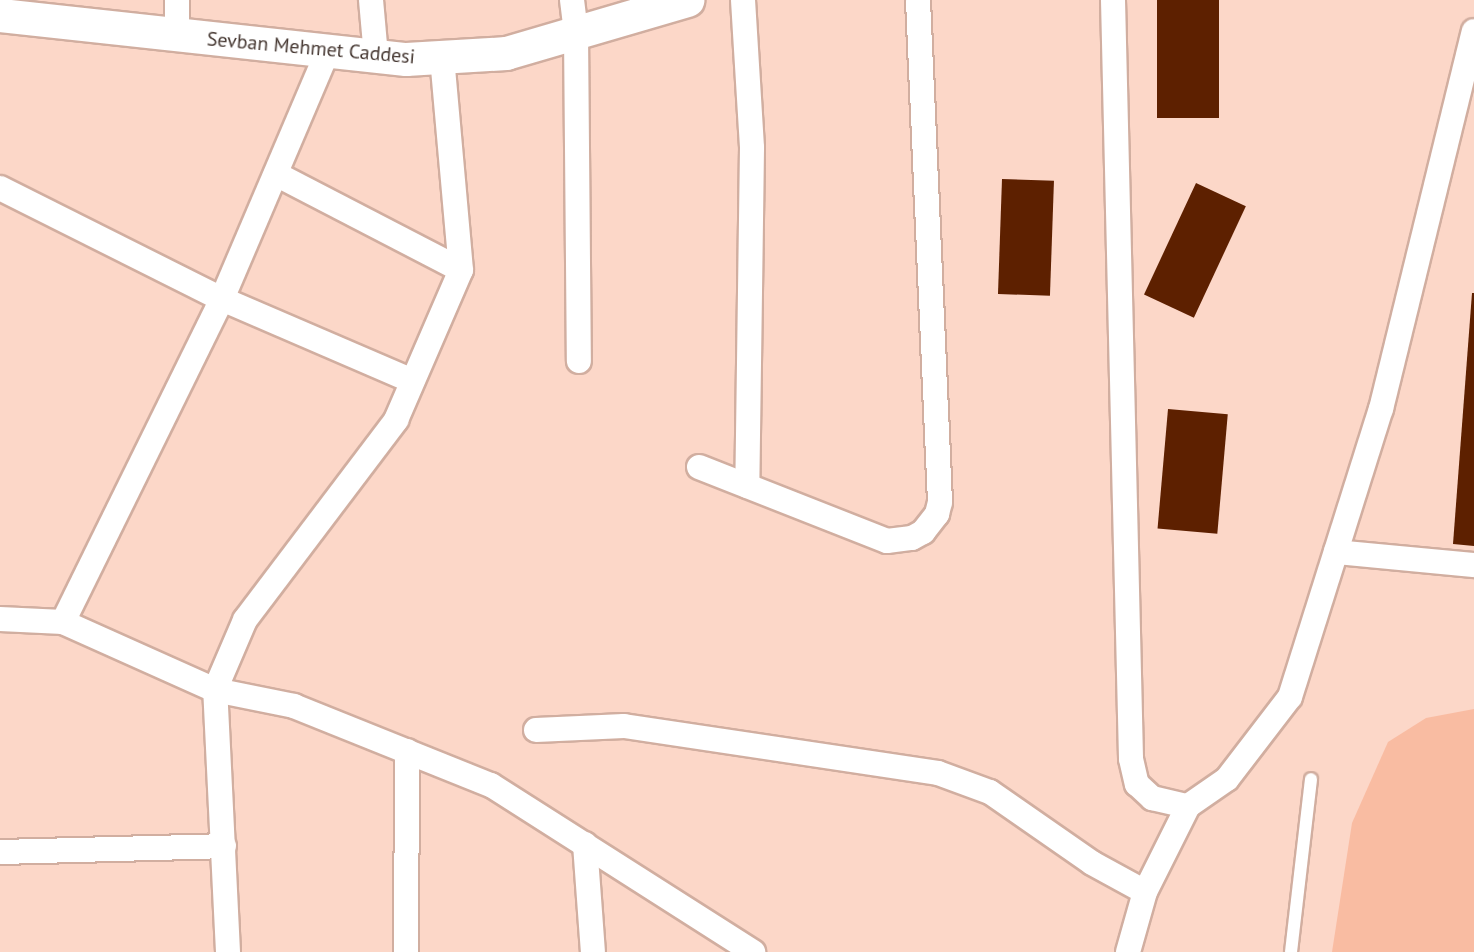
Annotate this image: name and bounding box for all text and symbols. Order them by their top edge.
street label: Sevban Mehmet Caddesi [206,27,416,69]

